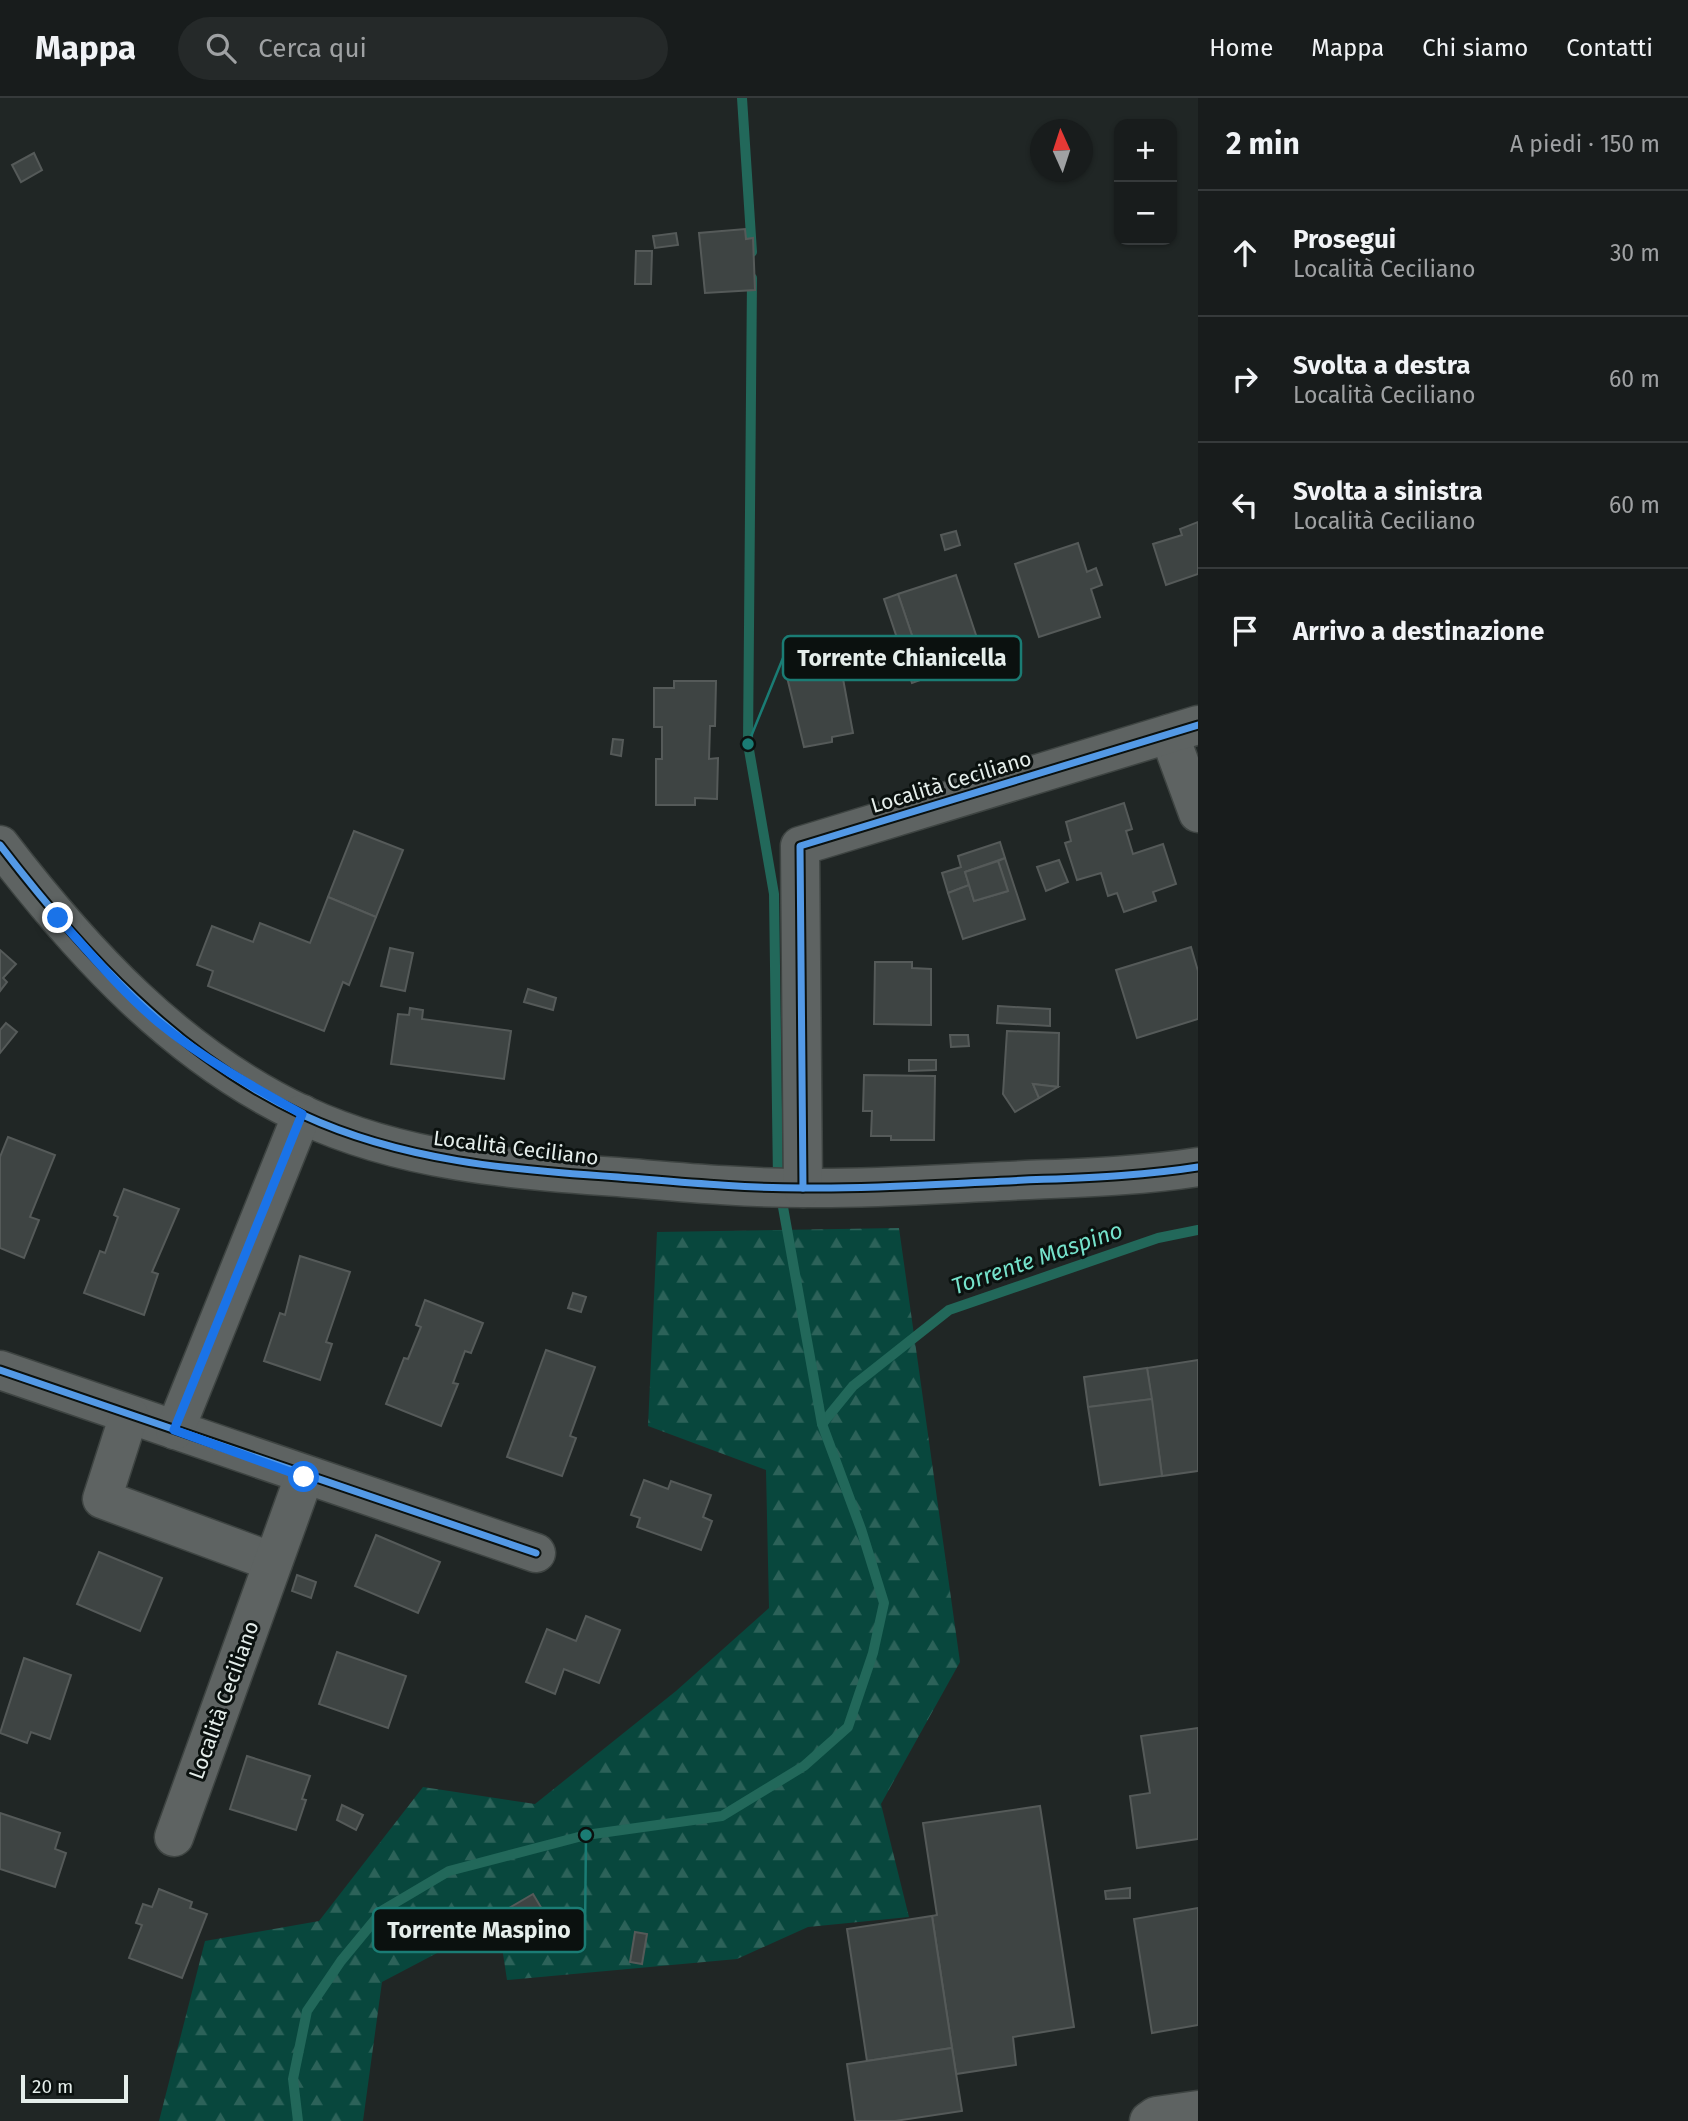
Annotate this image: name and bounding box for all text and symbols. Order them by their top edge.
search box [178,17,668,80]
text: Mappa [35,28,136,68]
icon: search [202,29,240,67]
text: Cerca qui [258,33,367,64]
text: Home [1209,34,1273,62]
text: Mappa [1311,34,1384,62]
text: Chi siamo [1422,34,1528,62]
text: Contatti [1566,34,1653,62]
north arrow [1030,119,1093,182]
map controls [1114,119,1177,245]
button: + [1114,119,1177,182]
text: 2 min [1226,126,1300,162]
text: A piedi · 150 m [1510,130,1660,158]
button: − [1114,182,1177,245]
text: Prosegui [1293,224,1396,255]
icon: ahead [1226,234,1264,272]
text: 30 m [1610,239,1660,267]
text: Località Ceciliano [1293,255,1475,283]
text: Svolta a destra [1293,350,1471,381]
icon: right [1226,360,1264,398]
text: 60 m [1609,365,1660,393]
text: Località Ceciliano [1293,381,1475,409]
text: Svolta a sinistra [1293,476,1483,507]
icon: left [1226,486,1264,524]
text: 60 m [1609,491,1660,519]
text: Località Ceciliano [1293,507,1475,535]
icon: arrive [1226,612,1264,650]
text: Arrivo a destinazione [1293,616,1544,647]
callout: Torrente Chianicella [783,636,1021,680]
text: Torrente Chianicella [797,644,1007,672]
street label: Località Ceciliano [868,745,1034,819]
route end [42,902,73,933]
street label: Località Ceciliano [432,1125,600,1171]
water label: Torrente Maspino [948,1216,1126,1300]
route start [288,1461,319,1492]
street label: Località Ceciliano [183,1617,265,1783]
callout: Torrente Maspino [373,1908,585,1952]
text: Torrente Maspino [387,1916,571,1944]
scale bar [21,2072,128,2104]
text: 20 m [32,2075,73,2098]

